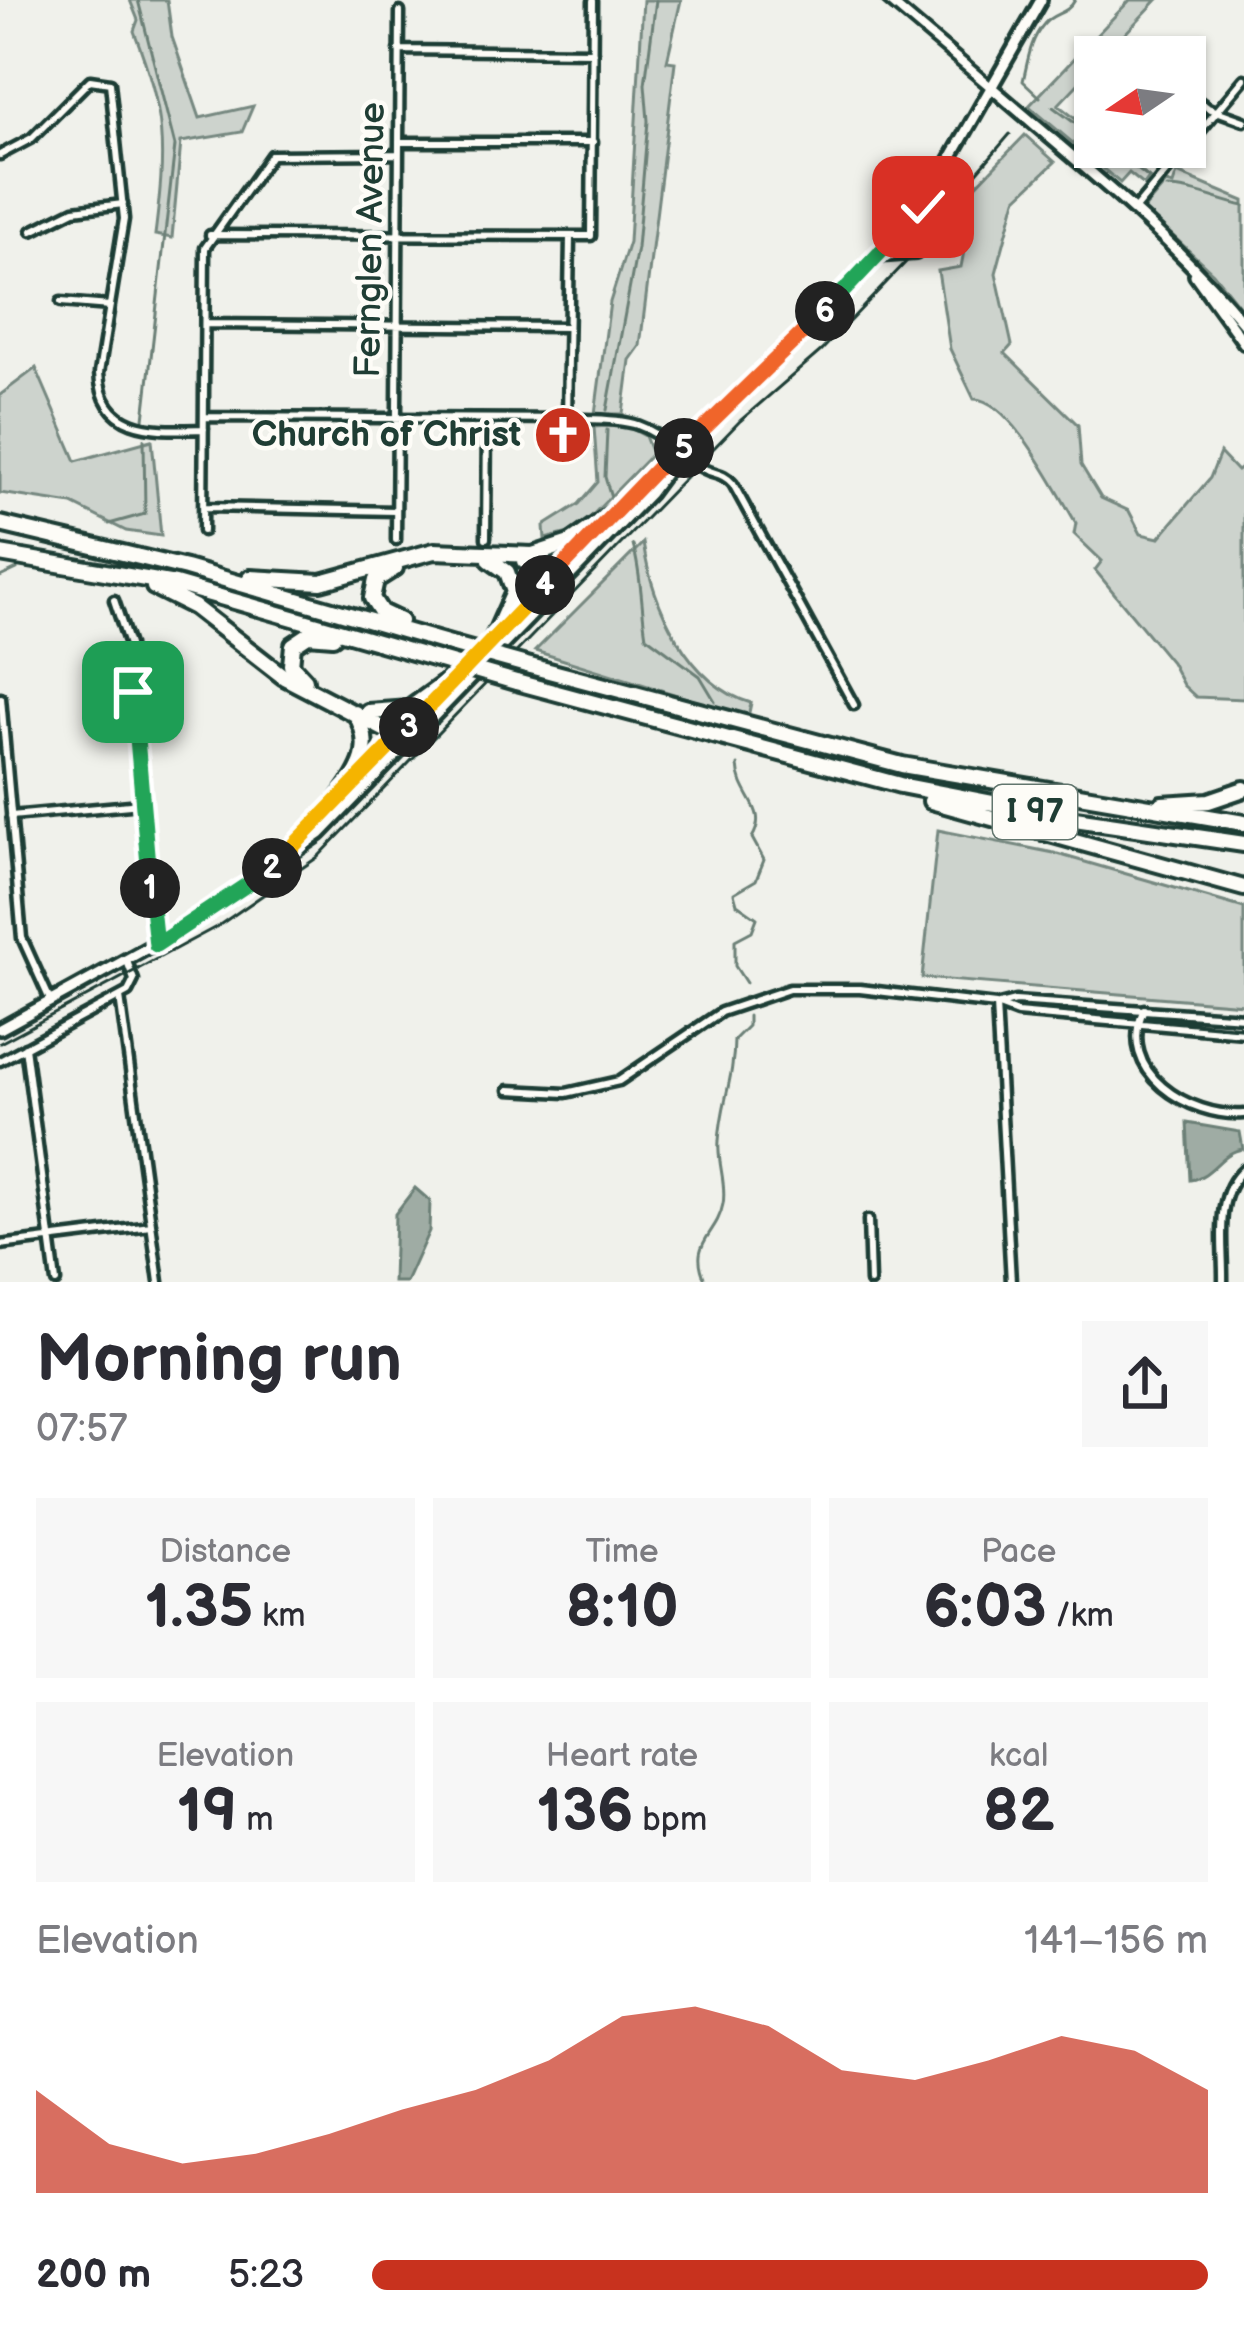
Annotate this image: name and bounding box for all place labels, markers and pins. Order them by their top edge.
pin [872,156,974,258]
pin: 6 [795,281,855,341]
church icon: Church of Christ [532,404,594,466]
place label: Church of Christ [252,414,521,457]
pin: 5 [654,418,714,478]
pin: 4 [515,555,575,615]
pin [82,641,184,743]
pin: 3 [379,697,439,757]
pin: 2 [242,838,302,898]
pin: 1 [120,858,180,918]

